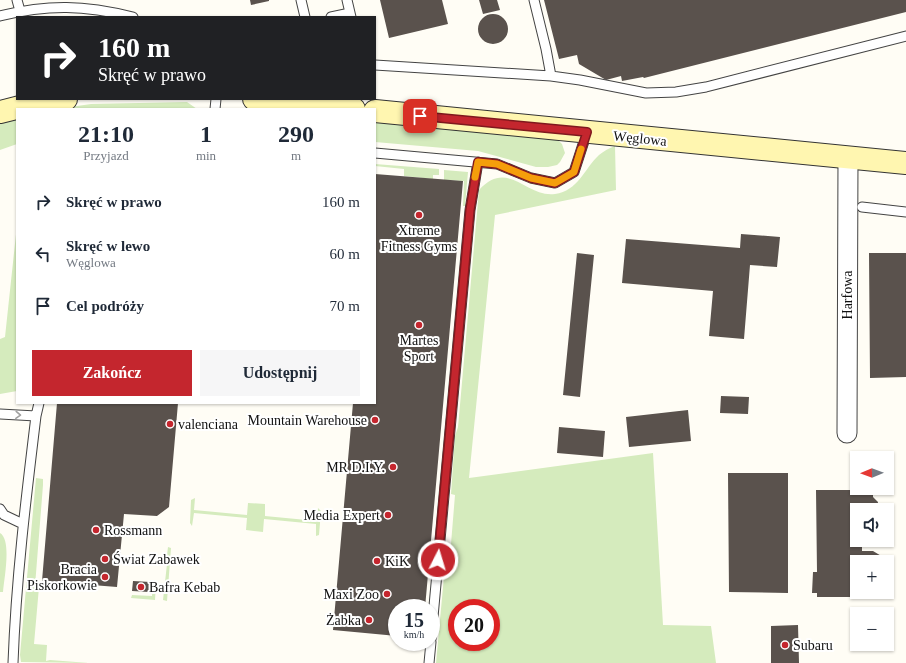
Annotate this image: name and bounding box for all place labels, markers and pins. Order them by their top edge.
pin [403,99,437,133]
marker: Xtreme Fitness Gyms [414,210,424,220]
place label: Xtreme Fitness Gyms [381,223,457,254]
marker: Martes Sport [414,320,424,330]
place label: Martes Sport [400,333,438,364]
place label: Mountain Warehouse [247,413,367,428]
marker: Mountain Warehouse [370,415,380,425]
place label: valenciana [178,417,239,432]
marker: valenciana [165,419,175,429]
place label: MR D.I.Y. [326,460,385,475]
marker: MR D.I.Y. [388,462,398,472]
place label: Media Expert [303,508,380,523]
marker: Media Expert [383,510,393,520]
place label: Rossmann [104,523,162,538]
marker: Rossmann [91,525,101,535]
place label: Świat Zabawek [113,551,200,567]
marker: Świat Zabawek [100,554,110,564]
place label: KiK [385,554,409,569]
marker: KiK [372,556,382,566]
place label: Bracia Piskorkowie [27,562,98,593]
marker: Bracia Piskorkowie [100,572,110,582]
place label: Bafra Kebab [149,580,220,595]
marker: Bafra Kebab [136,582,146,592]
place label: Maxi Zoo [323,587,379,602]
marker: Maxi Zoo [382,589,392,599]
place label: Żabka [326,613,362,628]
marker: Żabka [364,615,374,625]
place label: Subaru [793,638,833,653]
marker: Subaru [780,640,790,650]

